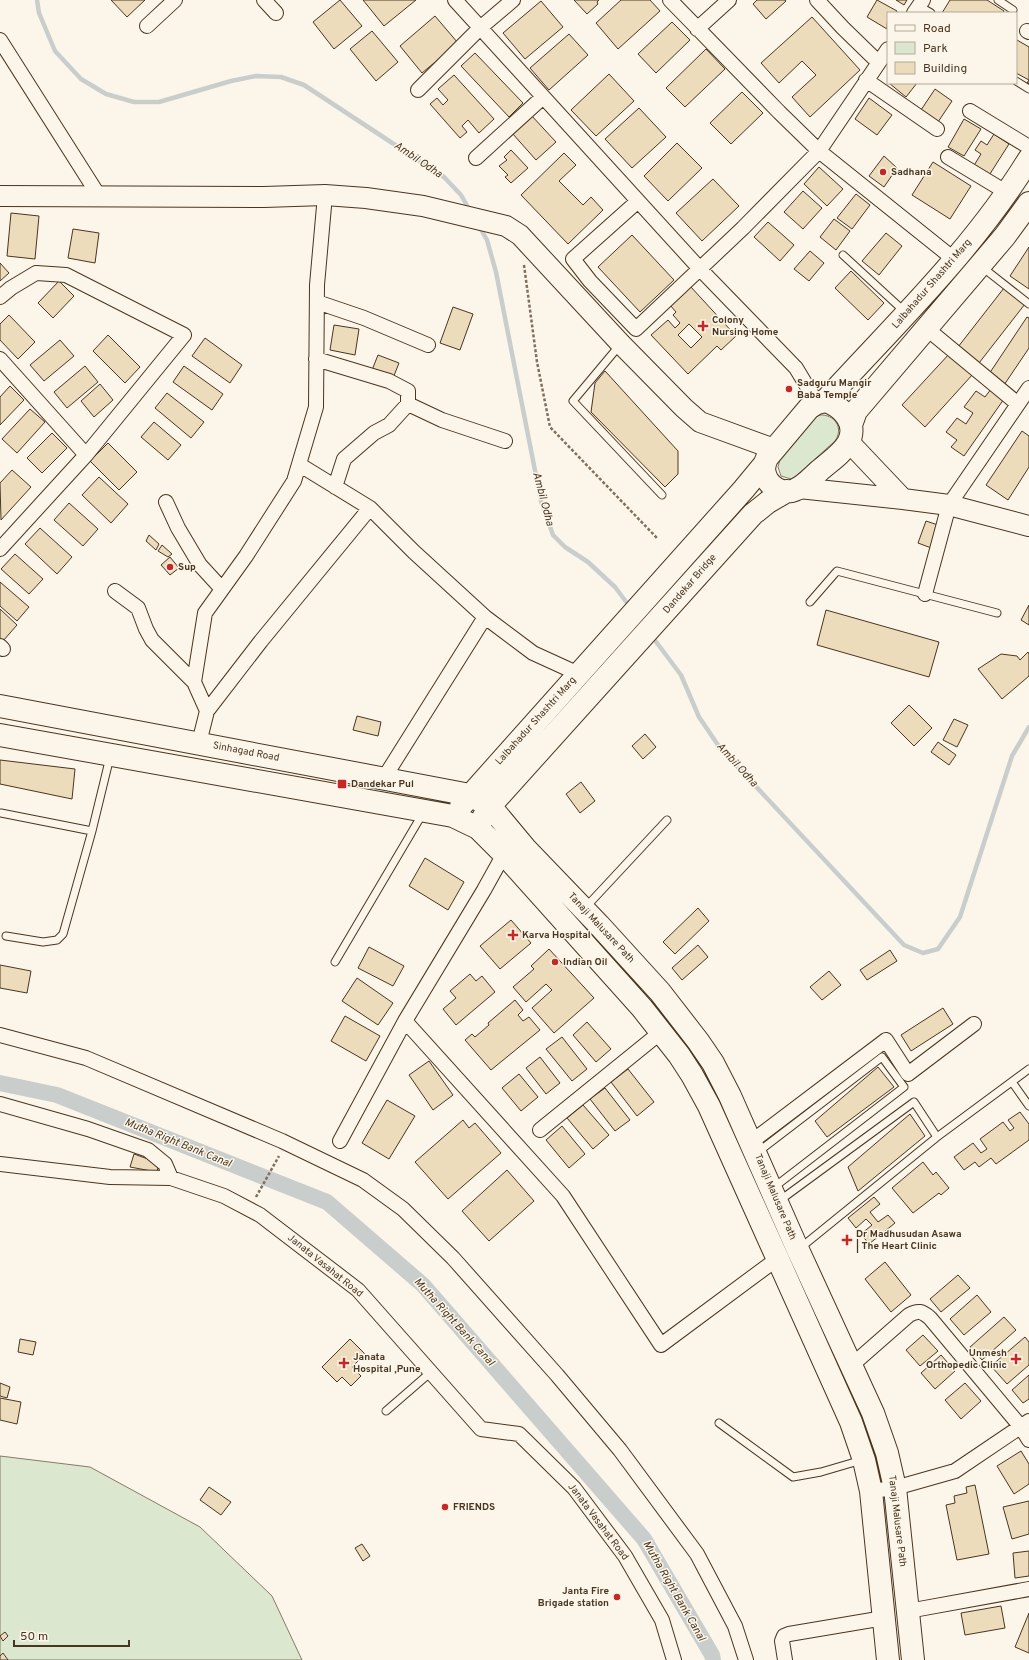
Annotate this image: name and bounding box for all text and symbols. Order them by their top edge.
legend [887,12,1017,84]
text: Road [923,21,951,37]
text: Park [923,41,948,57]
text: Building [923,61,967,77]
water label: Ambil Odha [391,139,445,181]
place label: Sadhana [891,166,932,179]
marker: Sadhana [878,167,888,177]
street label: Lalbahadur Shashtri Marg [889,236,975,332]
place label: Colony Nursing Home [712,314,779,339]
marker: Colony Nursing Home [697,320,709,332]
place label: Sadguru Mangir Baba Temple [797,377,872,402]
marker: Sadguru Mangir Baba Temple [784,384,794,394]
water label: Ambil Odha [529,471,557,528]
street label: Dandekar Bridge [660,551,720,617]
place label: Sup [178,561,196,574]
marker: Sup [165,562,175,572]
street label: Lalbahadur Shashtri Marg [493,674,579,768]
street label: Sinhagad Road [212,739,280,765]
water label: Ambil Odha [713,740,761,790]
marker: Dandekar Pul [336,778,348,790]
place label: Dandekar Pul [351,778,414,791]
street label: Tanaji Malusare Path [565,890,637,966]
marker: Karva Hospital [507,929,519,941]
place label: Karva Hospital [522,929,591,942]
place label: Indian Oil [563,956,608,969]
marker: Indian Oil [550,957,560,967]
water label: Mutha Right Bank Canal [123,1115,234,1171]
street label: Tanaji Malusare Path [751,1152,799,1242]
place label: Dr Madhusudan Asawa | The Heart Clinic [856,1228,962,1253]
street label: Janata Vasahat Road [285,1232,365,1300]
marker: Dr Madhusudan Asawa | The Heart Clinic [841,1234,853,1246]
water label: Mutha Right Bank Canal [411,1275,498,1370]
place label: Unmesh Orthopedic Clinic [926,1347,1007,1372]
place label: Janata Hospital ,Pune [353,1351,421,1376]
marker: Unmesh Orthopedic Clinic [1010,1353,1022,1365]
marker: Janata Hospital ,Pune [338,1357,350,1369]
street label: Tanaji Malusare Path [885,1474,909,1568]
street label: Janata Vasahat Road [565,1481,631,1563]
place label: FRIENDS [453,1501,495,1514]
marker: FRIENDS [440,1502,450,1512]
water label: Mutha Right Bank Canal [639,1538,709,1645]
place label: Janta Fire Brigade station [538,1585,609,1610]
marker: Janta Fire Brigade station [612,1592,622,1602]
scale bar [14,1622,129,1648]
text: 50 m [20,1629,48,1645]

